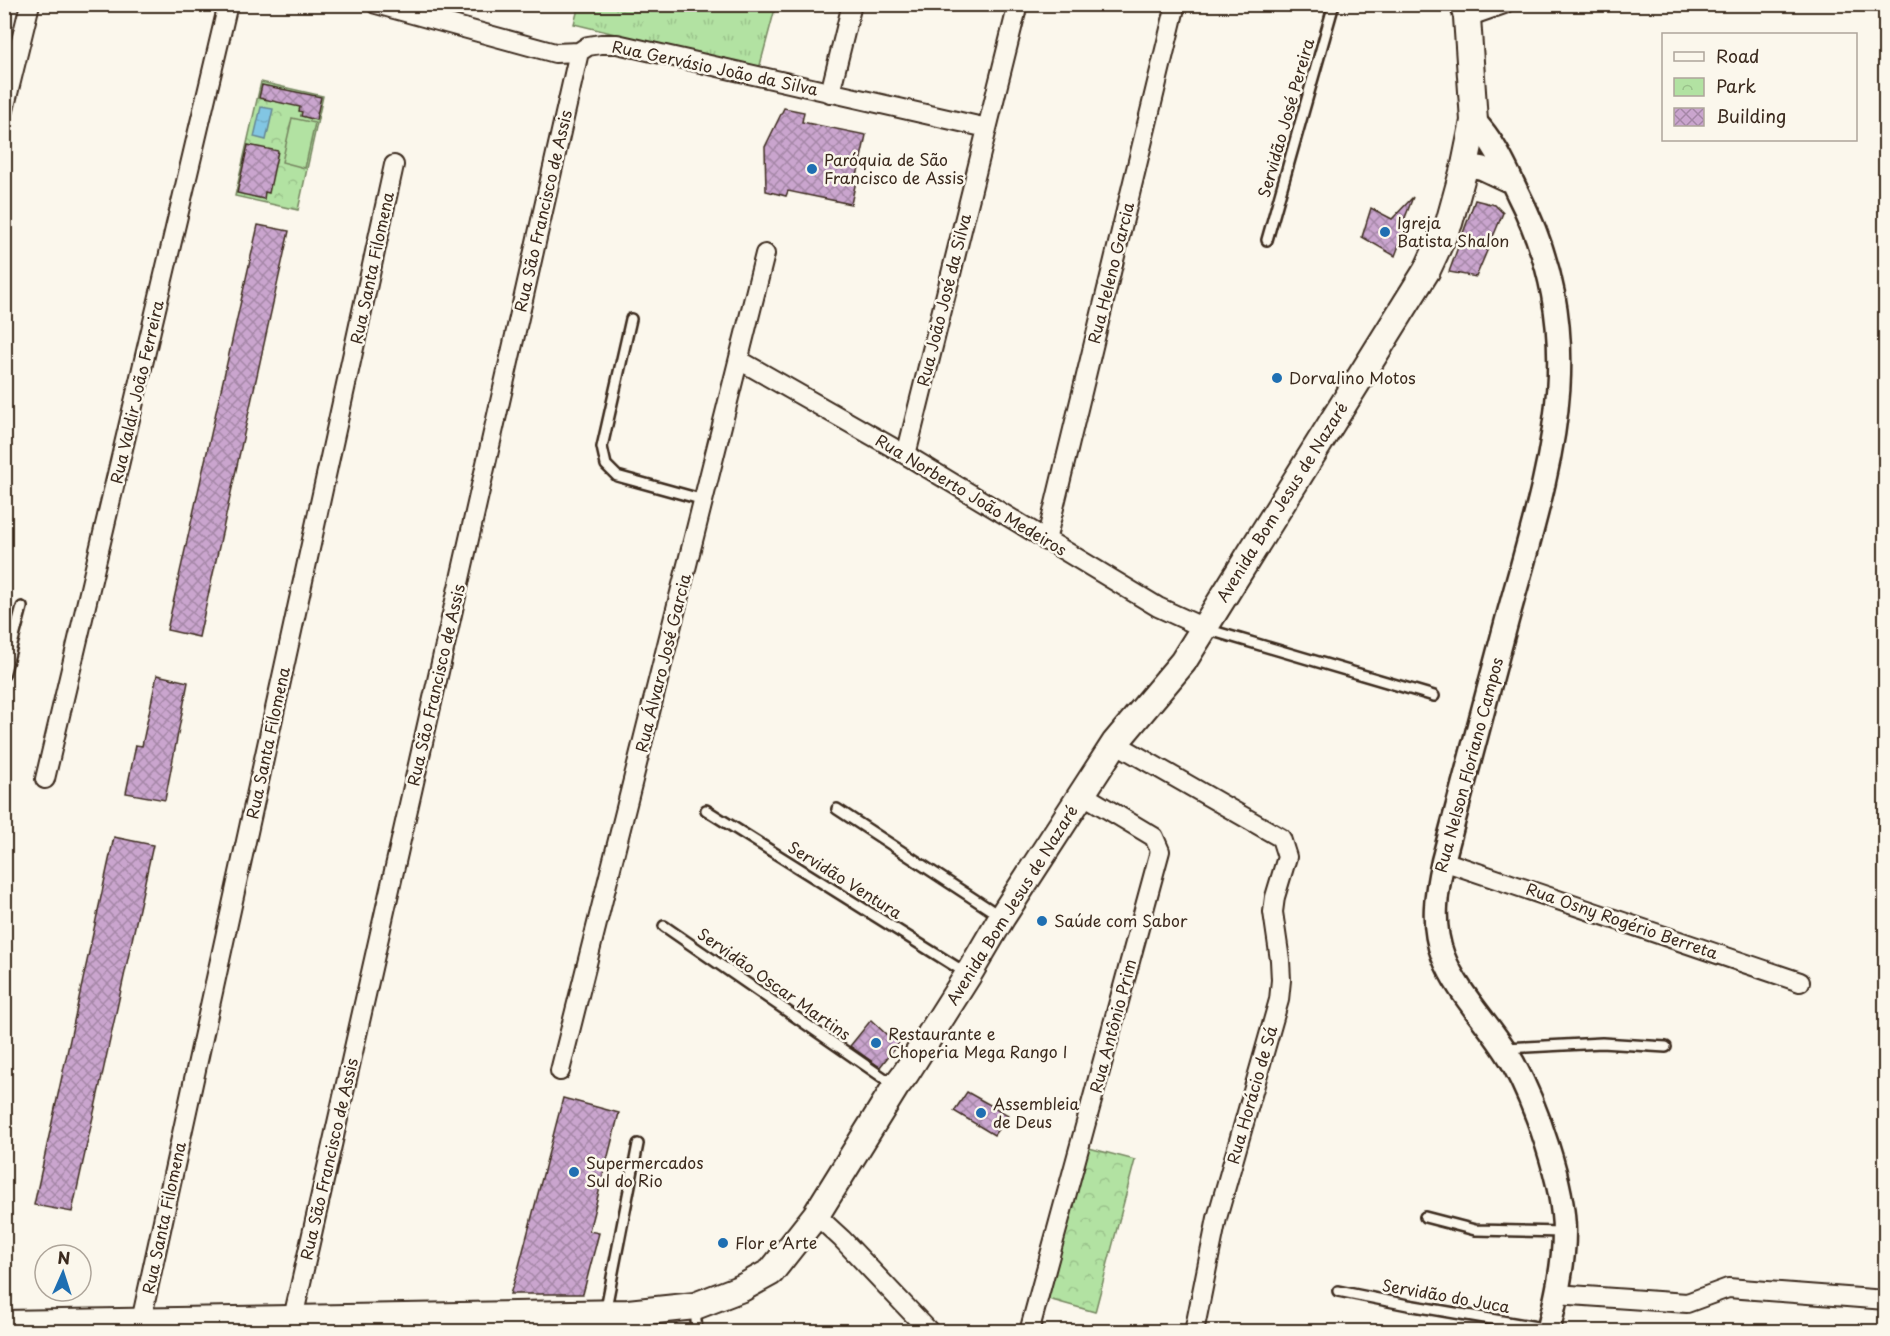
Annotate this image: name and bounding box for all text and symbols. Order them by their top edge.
street label: Rua Gervásio João da Silva [610,33,821,101]
legend [1662,33,1857,141]
street label: Servidão José Pereira [1251,35,1319,200]
text: Road [1716,42,1760,69]
text: Park [1716,72,1756,99]
text: Building [1716,102,1786,129]
street label: Rua São Francisco de Assis [507,108,577,314]
place label: Paróquia de São Francisco de Assis [824,147,964,189]
marker: Paróquia de São Francisco de Assis [805,162,819,176]
street label: Rua Santa Filomena [343,189,399,346]
street label: Rua Heleno Garcia [1081,199,1139,346]
place label: Igreja Batista Shalon [1397,210,1509,252]
street label: Rua João José da Silva [910,211,976,389]
marker: Igreja Batista Shalon [1378,225,1392,239]
street label: Rua Valdir João Ferreira [103,298,169,486]
place label: Dorvalino Motos [1289,365,1416,389]
marker: Dorvalino Motos [1270,371,1284,385]
street label: Avenida Bom Jesus de Nazaré [1210,397,1353,606]
street label: Rua Norberto João Medeiros [871,427,1072,561]
street label: Rua Álvaro José Garcia [628,571,696,755]
street label: Rua São Francisco de Assis [400,582,470,788]
street label: Rua Nelson Floriano Campos [1428,655,1508,875]
street label: Rua Santa Filomena [239,664,295,821]
street label: Avenida Bom Jesus de Nazaré [940,800,1083,1009]
street label: Servidão Ventura [784,834,907,924]
street label: Rua Osny Rogério Berreta [1523,876,1722,964]
place label: Saúde com Sabor [1054,908,1188,932]
marker: Saúde com Sabor [1035,914,1049,928]
street label: Servidão Oscar Martins [693,921,856,1045]
street label: Rua Antônio Prim [1083,956,1141,1095]
place label: Restaurante e Choperia Mega Rango I [888,1021,1068,1063]
street label: Rua Horácio de Sá [1220,1023,1282,1167]
marker: Restaurante e Choperia Mega Rango I [869,1036,883,1050]
street label: Rua São Francisco de Assis [293,1056,363,1262]
place label: Assembleia de Deus [993,1091,1079,1133]
marker: Assembleia de Deus [974,1106,988,1120]
street label: Rua Santa Filomena [135,1139,191,1296]
place label: Supermercados Sul do Rio [586,1150,703,1192]
marker: Supermercados Sul do Rio [567,1165,581,1179]
place label: Flor e Arte [735,1230,817,1254]
marker: Flor e Arte [716,1236,730,1250]
north arrow [33,1243,93,1303]
text: N [57,1245,71,1269]
street label: Servidão do Juca [1380,1272,1512,1318]

